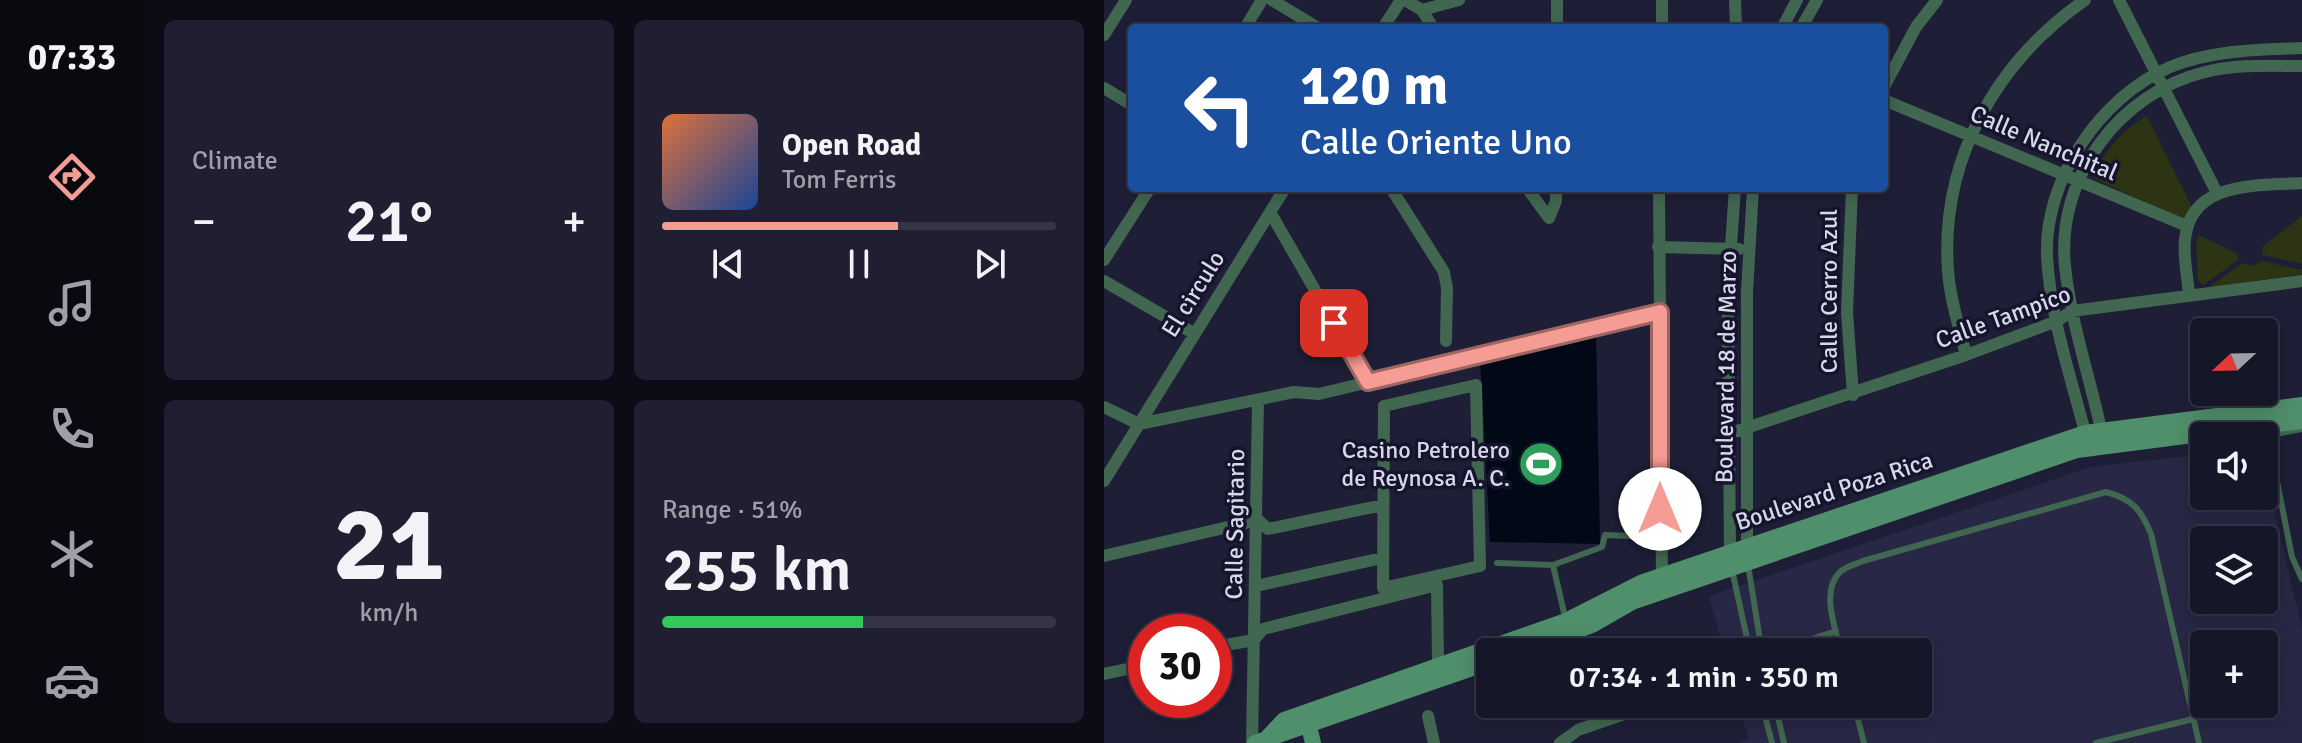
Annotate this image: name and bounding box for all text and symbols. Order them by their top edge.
text: 07:33 [28,35,116,80]
text: 120 m [1300,51,1448,120]
icon: left [1168,56,1272,160]
street label: Calle Nanchital [1966,98,2122,188]
text: Calle Oriente Uno [1300,120,1572,165]
text: Open Road [782,127,921,164]
text: Climate [192,145,278,177]
icon: directions [44,149,100,205]
text: Tom Ferris [782,164,896,196]
text: 21° [345,185,433,259]
text: − [192,195,216,249]
text: + [562,195,586,249]
street label: Calle Cerro Azul [1814,209,1844,373]
icon: previous [706,242,750,286]
icon: pause [837,242,881,286]
icon: next [968,242,1012,286]
street label: El circulo [1155,245,1231,343]
street label: Boulevard 18 de Marzo [1709,250,1743,484]
icon: music [44,275,100,331]
street label: Calle Tampico [1931,279,2075,355]
pin [1300,289,1368,357]
icon: arrive [1312,301,1356,345]
north arrow [2190,318,2278,406]
map controls [2190,318,2278,718]
icon: phone [44,401,100,457]
button: sound [2190,422,2278,510]
place label: Casino Petrolero de Reynosa A. C. [1341,435,1510,493]
sports icon: Casino Petrolero de Reynosa A. C. [1517,440,1565,488]
street label: Boulevard Poza Rica [1731,445,1937,537]
street label: Calle Sagitario [1219,448,1251,600]
position arrow [1618,467,1702,551]
text: 21 [333,481,445,609]
text: Range · 51% [662,494,803,526]
icon: climate [44,526,100,582]
button: layers [2190,526,2278,614]
text: 255 km [662,534,851,608]
text: km/h [360,597,418,629]
speed limit sign: 30 [1128,614,1232,718]
button: + [2190,630,2278,718]
icon: car [44,652,100,708]
text: 07:34 · 1 min · 350 m [1569,659,1839,696]

